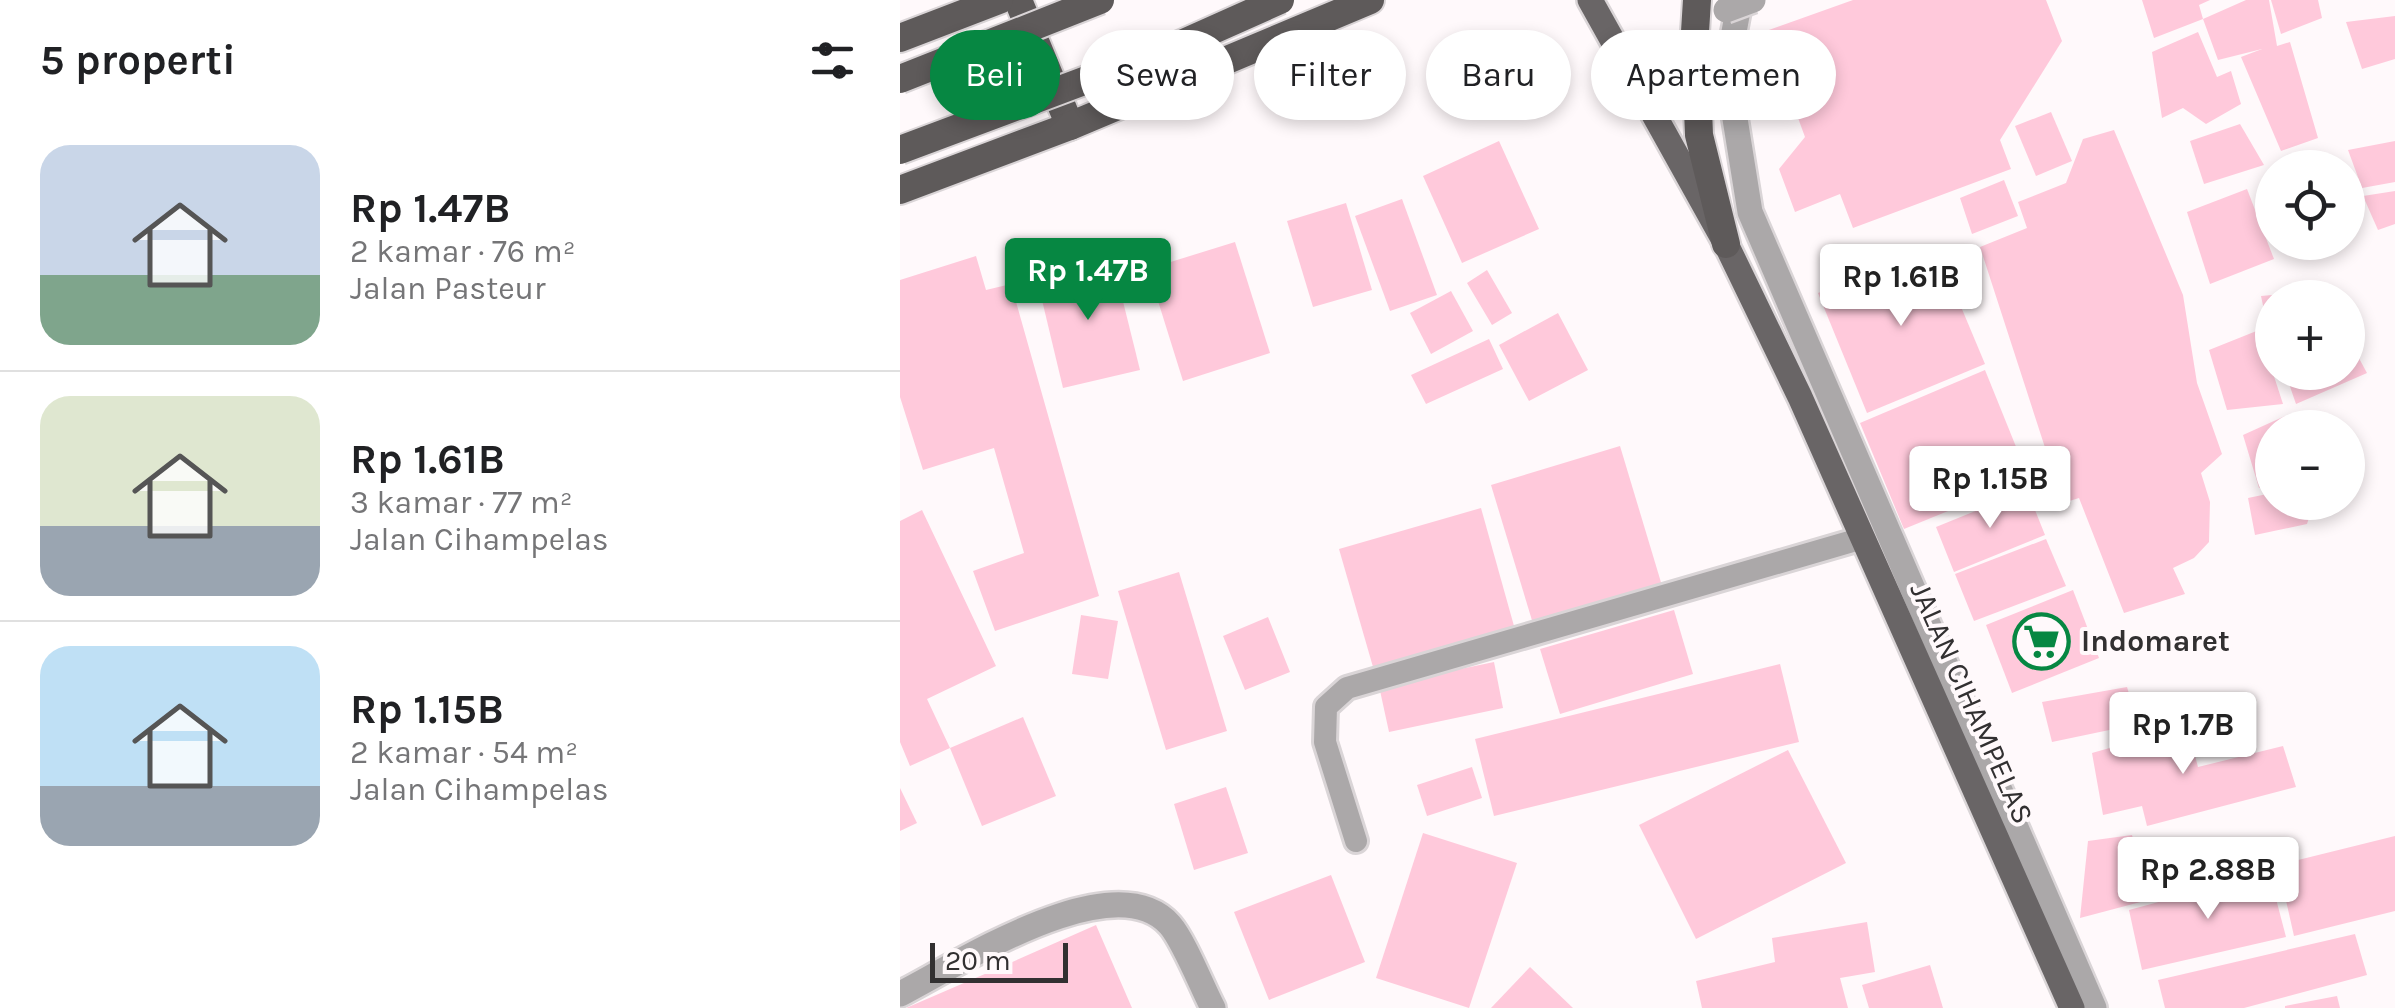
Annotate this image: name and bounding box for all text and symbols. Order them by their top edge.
chip: Beli [930,30,1060,120]
chip: Sewa [1080,30,1234,120]
chip: Filter [1254,30,1406,120]
chip: Baru [1426,30,1571,120]
chip: Apartemen [1591,30,1836,120]
icon: filters [805,33,860,88]
text: 5 properti [40,35,236,85]
map controls [2255,150,2365,520]
button: locate [2255,150,2365,260]
text: Rp 1.47B [350,183,510,233]
icon: home [120,185,240,305]
text: 2 kamar · 76 m² [350,233,576,270]
pin: Rp 1.47B [985,238,1191,323]
pin: Rp 1.61B [1798,244,2004,329]
text: Rp 1.47B [1027,252,1149,289]
text: Rp 1.61B [1842,258,1960,295]
text: Jalan Pasteur [350,270,546,307]
button: + [2255,280,2365,390]
button: − [2255,410,2365,520]
text: Rp 1.61B [350,434,505,484]
icon: home [120,436,240,556]
pin: Rp 1.15B [1887,446,2093,531]
text: Rp 1.15B [1931,460,2049,497]
text: 3 kamar · 77 m² [350,484,573,521]
text: Jalan Cihampelas [350,521,609,558]
street label: JALAN CIHAMPELAS [1903,577,2041,829]
supermarket icon: Indomaret [2012,611,2072,671]
place label: Indomaret [2081,623,2230,659]
text: Rp 1.15B [350,684,504,734]
icon: home [120,686,240,806]
pin: Rp 1.7B [2091,692,2275,777]
text: Rp 1.7B [2131,706,2235,743]
text: 2 kamar · 54 m² [350,734,578,771]
text: Jalan Cihampelas [350,771,609,808]
pin: Rp 2.88B [2105,837,2311,922]
text: Rp 2.88B [2140,851,2276,888]
scale bar [930,938,1068,982]
text: 20 m [945,944,1011,977]

